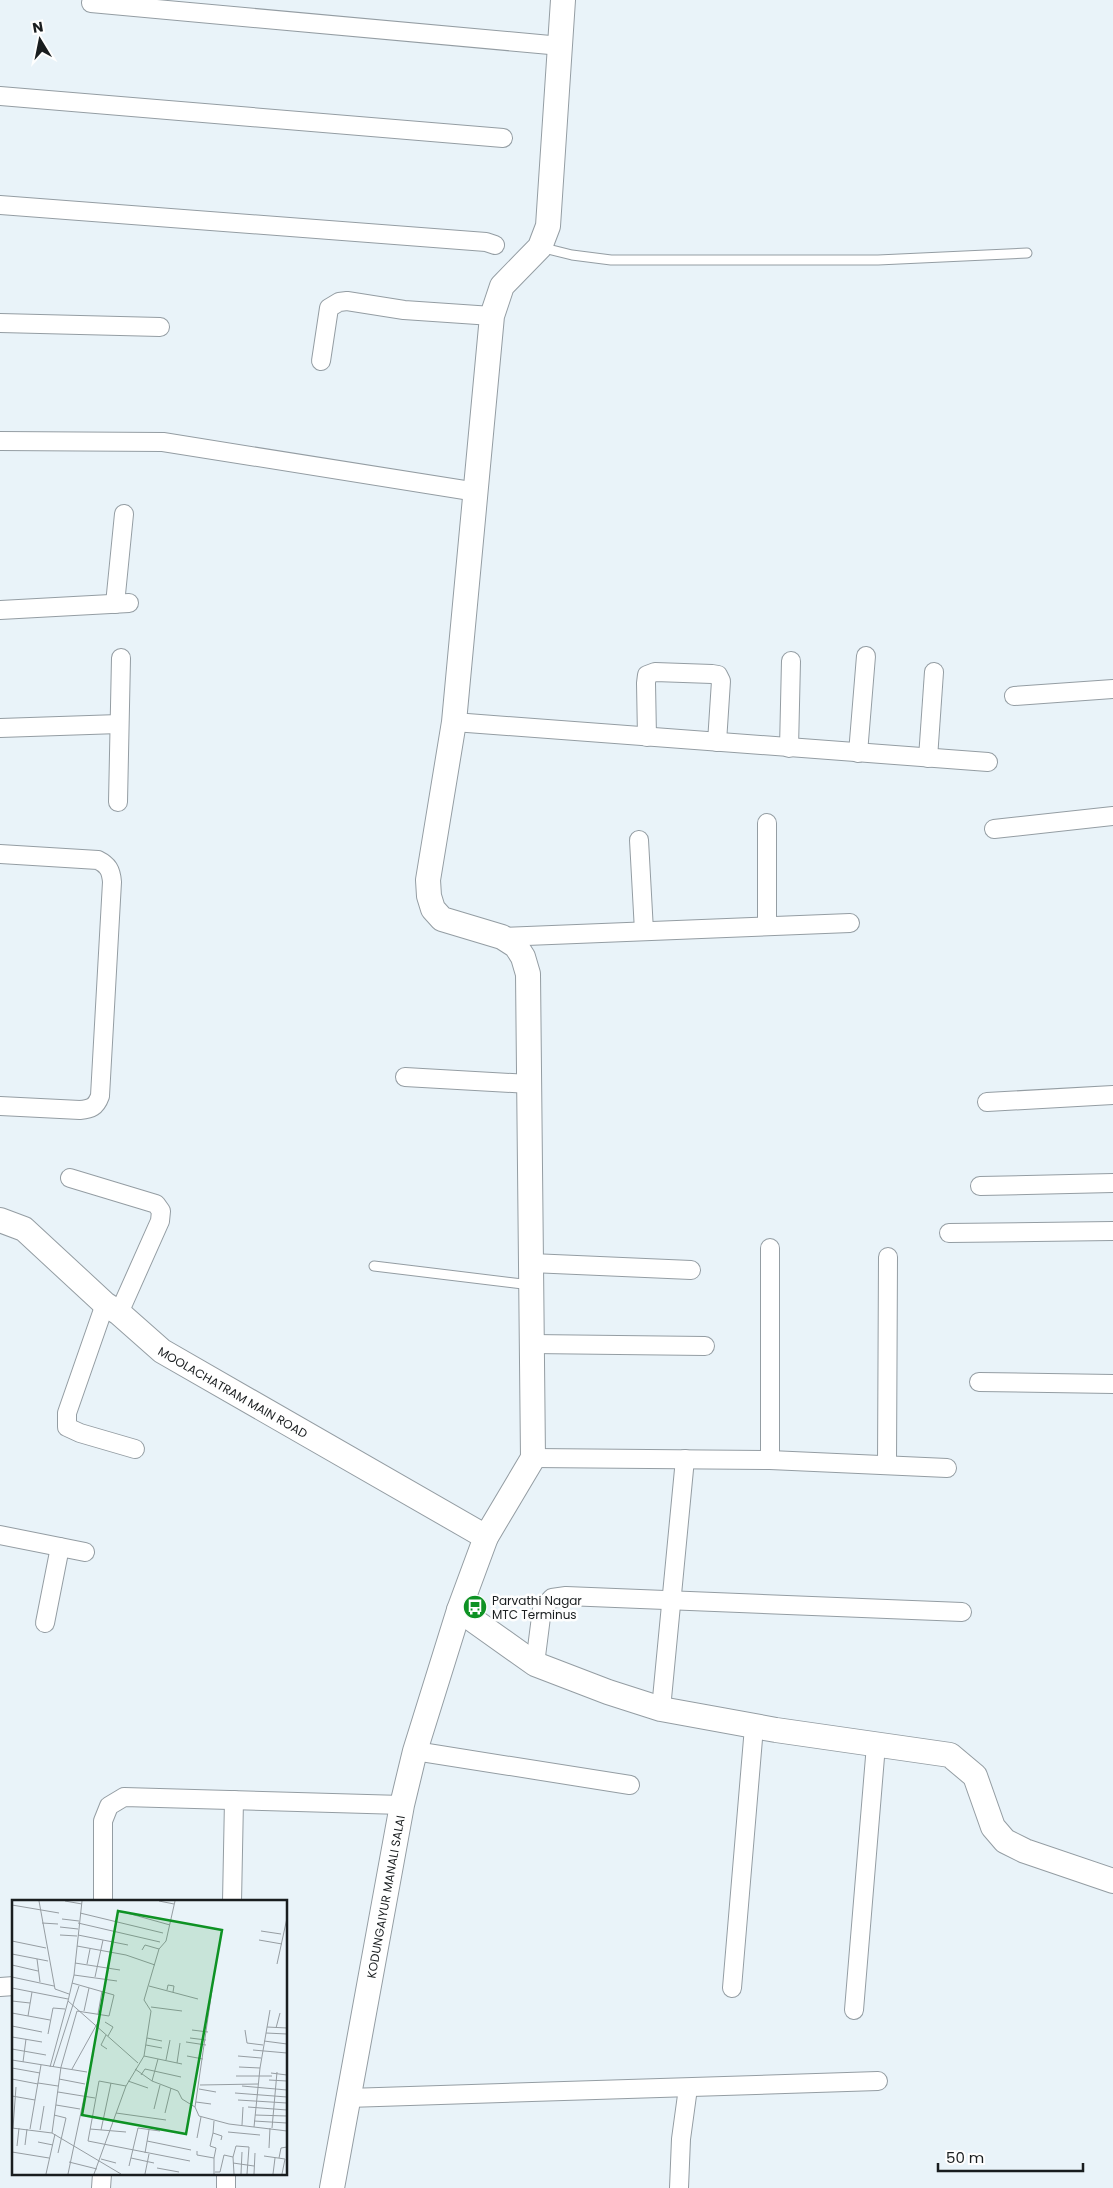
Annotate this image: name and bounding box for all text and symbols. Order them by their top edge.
north arrow [15,15,65,65]
text: N [31,16,45,38]
street label: MOOLACHATRAM MAIN ROAD [155,1342,311,1441]
place label: Parvathi Nagar MTC Terminus [492,1592,582,1623]
bus stop icon: Parvathi Nagar MTC Terminus [462,1594,488,1620]
street label: KODUNGAIYUR MANALI SALAI [362,1814,408,1980]
inset map [12,1900,288,2176]
scale bar [938,2140,1083,2172]
text: 50 m [946,2147,984,2168]

